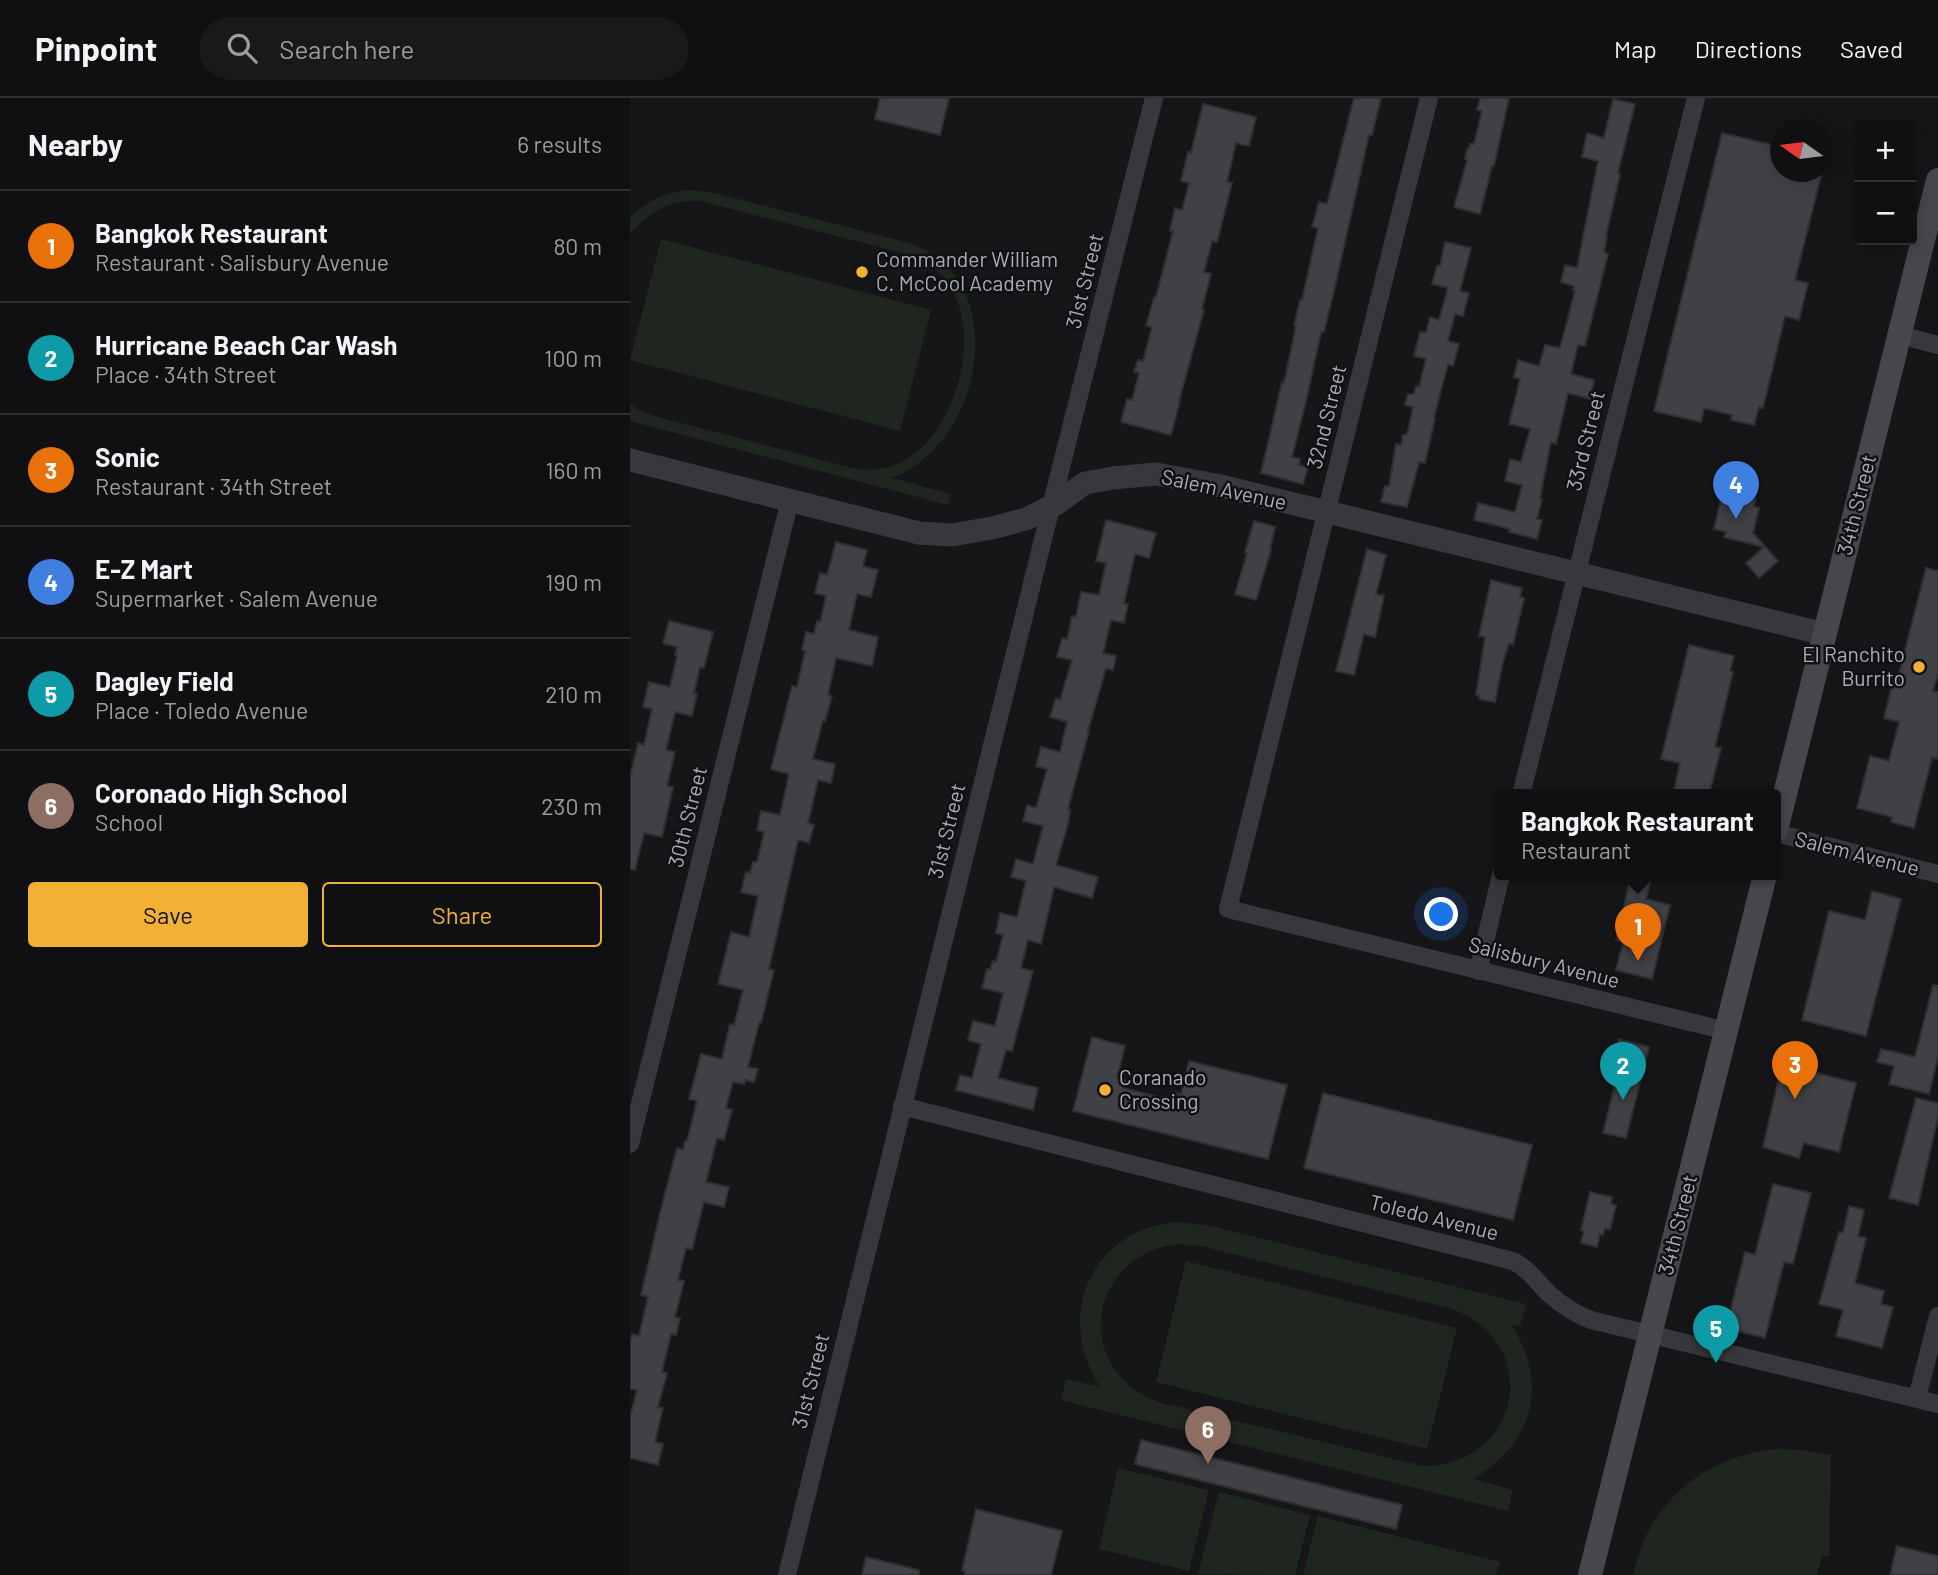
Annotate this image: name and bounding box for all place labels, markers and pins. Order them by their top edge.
place label: Commander William C. McCool Academy [876,246,1058,295]
marker: Commander William C. McCool Academy [854,264,870,280]
pin: 4 [1713,461,1759,519]
place label: El Ranchito Burrito [1802,641,1905,690]
marker: El Ranchito Burrito [1911,659,1927,675]
pin: 1 [1615,903,1661,961]
pin: 3 [1772,1041,1818,1099]
pin: 2 [1600,1042,1646,1100]
place label: Coranado Crossing [1119,1064,1206,1113]
marker: Coranado Crossing [1097,1082,1113,1098]
pin: 5 [1693,1305,1739,1363]
pin: 6 [1185,1406,1231,1464]

